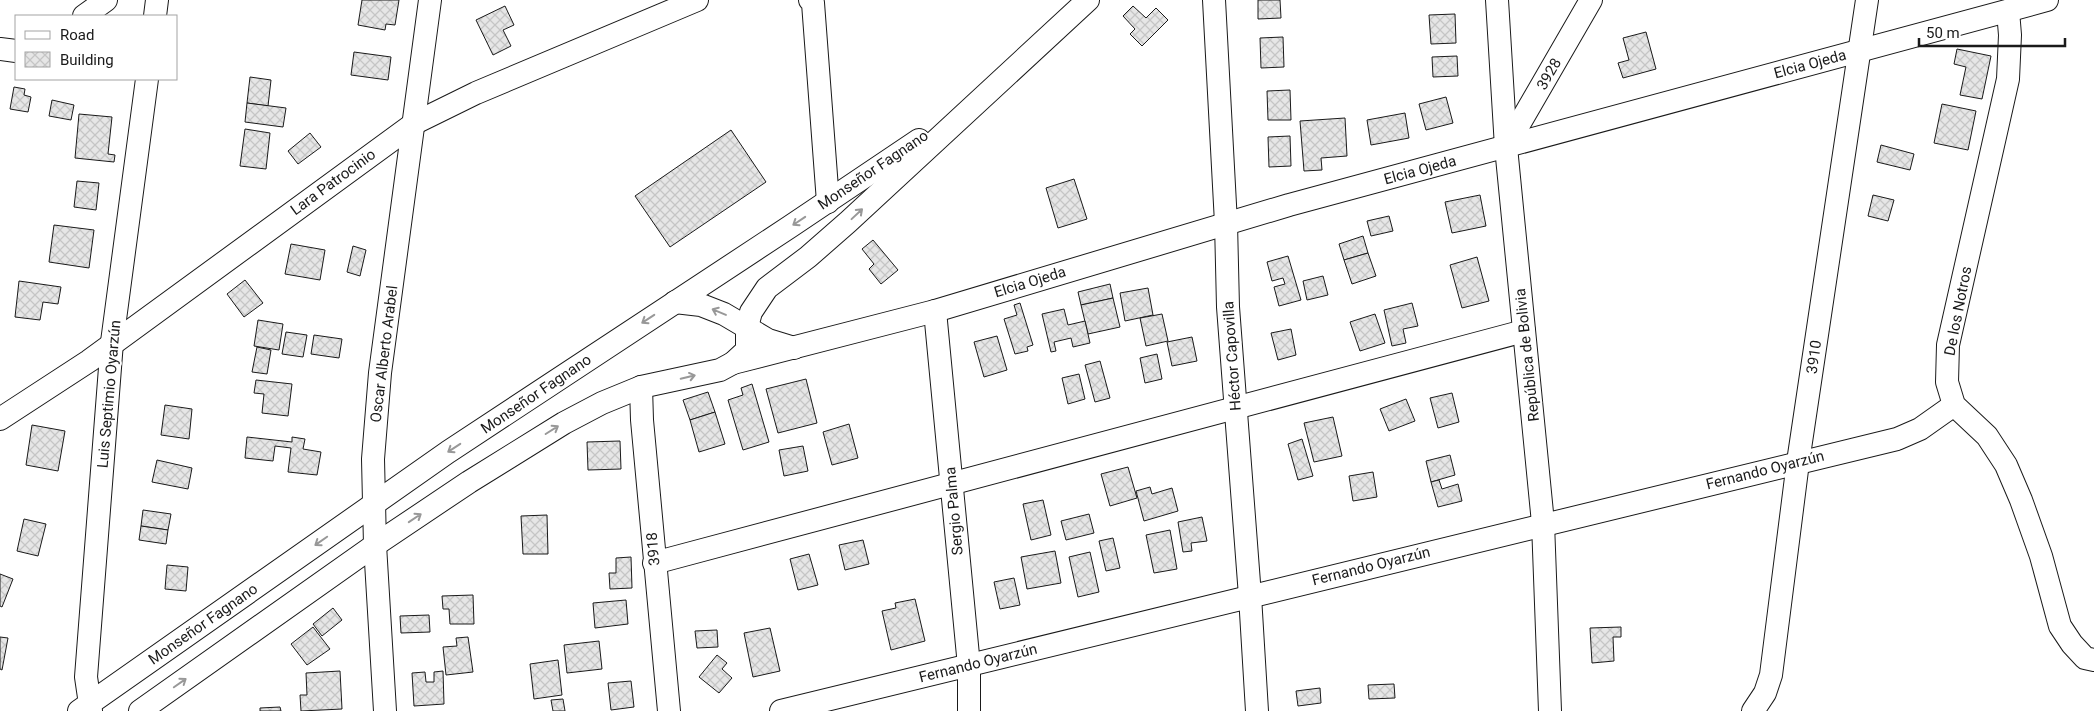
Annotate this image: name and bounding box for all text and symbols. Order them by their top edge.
legend [15,15,178,80]
scale bar [1919,15,2065,47]
text: 50 m [1926,24,1960,42]
text: Road [60,26,94,44]
street label: Elcia Ojeda [1772,46,1848,82]
text: Building [60,51,114,69]
street label: 3928 [1533,55,1565,93]
street label: Monseñor Fagnano [814,126,932,214]
street label: Lara Patrocinio [287,145,379,219]
street label: Elcia Ojeda [1382,152,1458,188]
one-way arrow [850,208,863,220]
one-way arrow [792,216,806,226]
street label: Elcia Ojeda [992,263,1068,301]
street label: De los Notros [1941,265,1975,357]
street label: Oscar Alberto Arabel [367,284,401,424]
street label: República de Bolivia [1511,288,1543,422]
street label: Héctor Capovilla [1219,301,1245,411]
one-way arrow [712,307,727,317]
one-way arrow [641,314,655,325]
street label: Luis Septimio Oyarzún [94,319,124,469]
street label: 3910 [1803,339,1825,375]
street label: Monseñor Fagnano [477,350,595,438]
one-way arrow [680,372,696,381]
one-way arrow [545,425,559,436]
one-way arrow [448,443,462,453]
street label: Fernando Oyarzún [1704,447,1826,493]
street label: Sergio Palma [941,466,967,556]
one-way arrow [408,513,422,523]
street label: 3918 [643,531,663,567]
one-way arrow [314,536,328,546]
street label: Fernando Oyarzún [1310,543,1432,589]
street label: Monseñor Fagnano [145,580,261,668]
street label: Fernando Oyarzún [917,640,1039,686]
one-way arrow [173,678,187,688]

